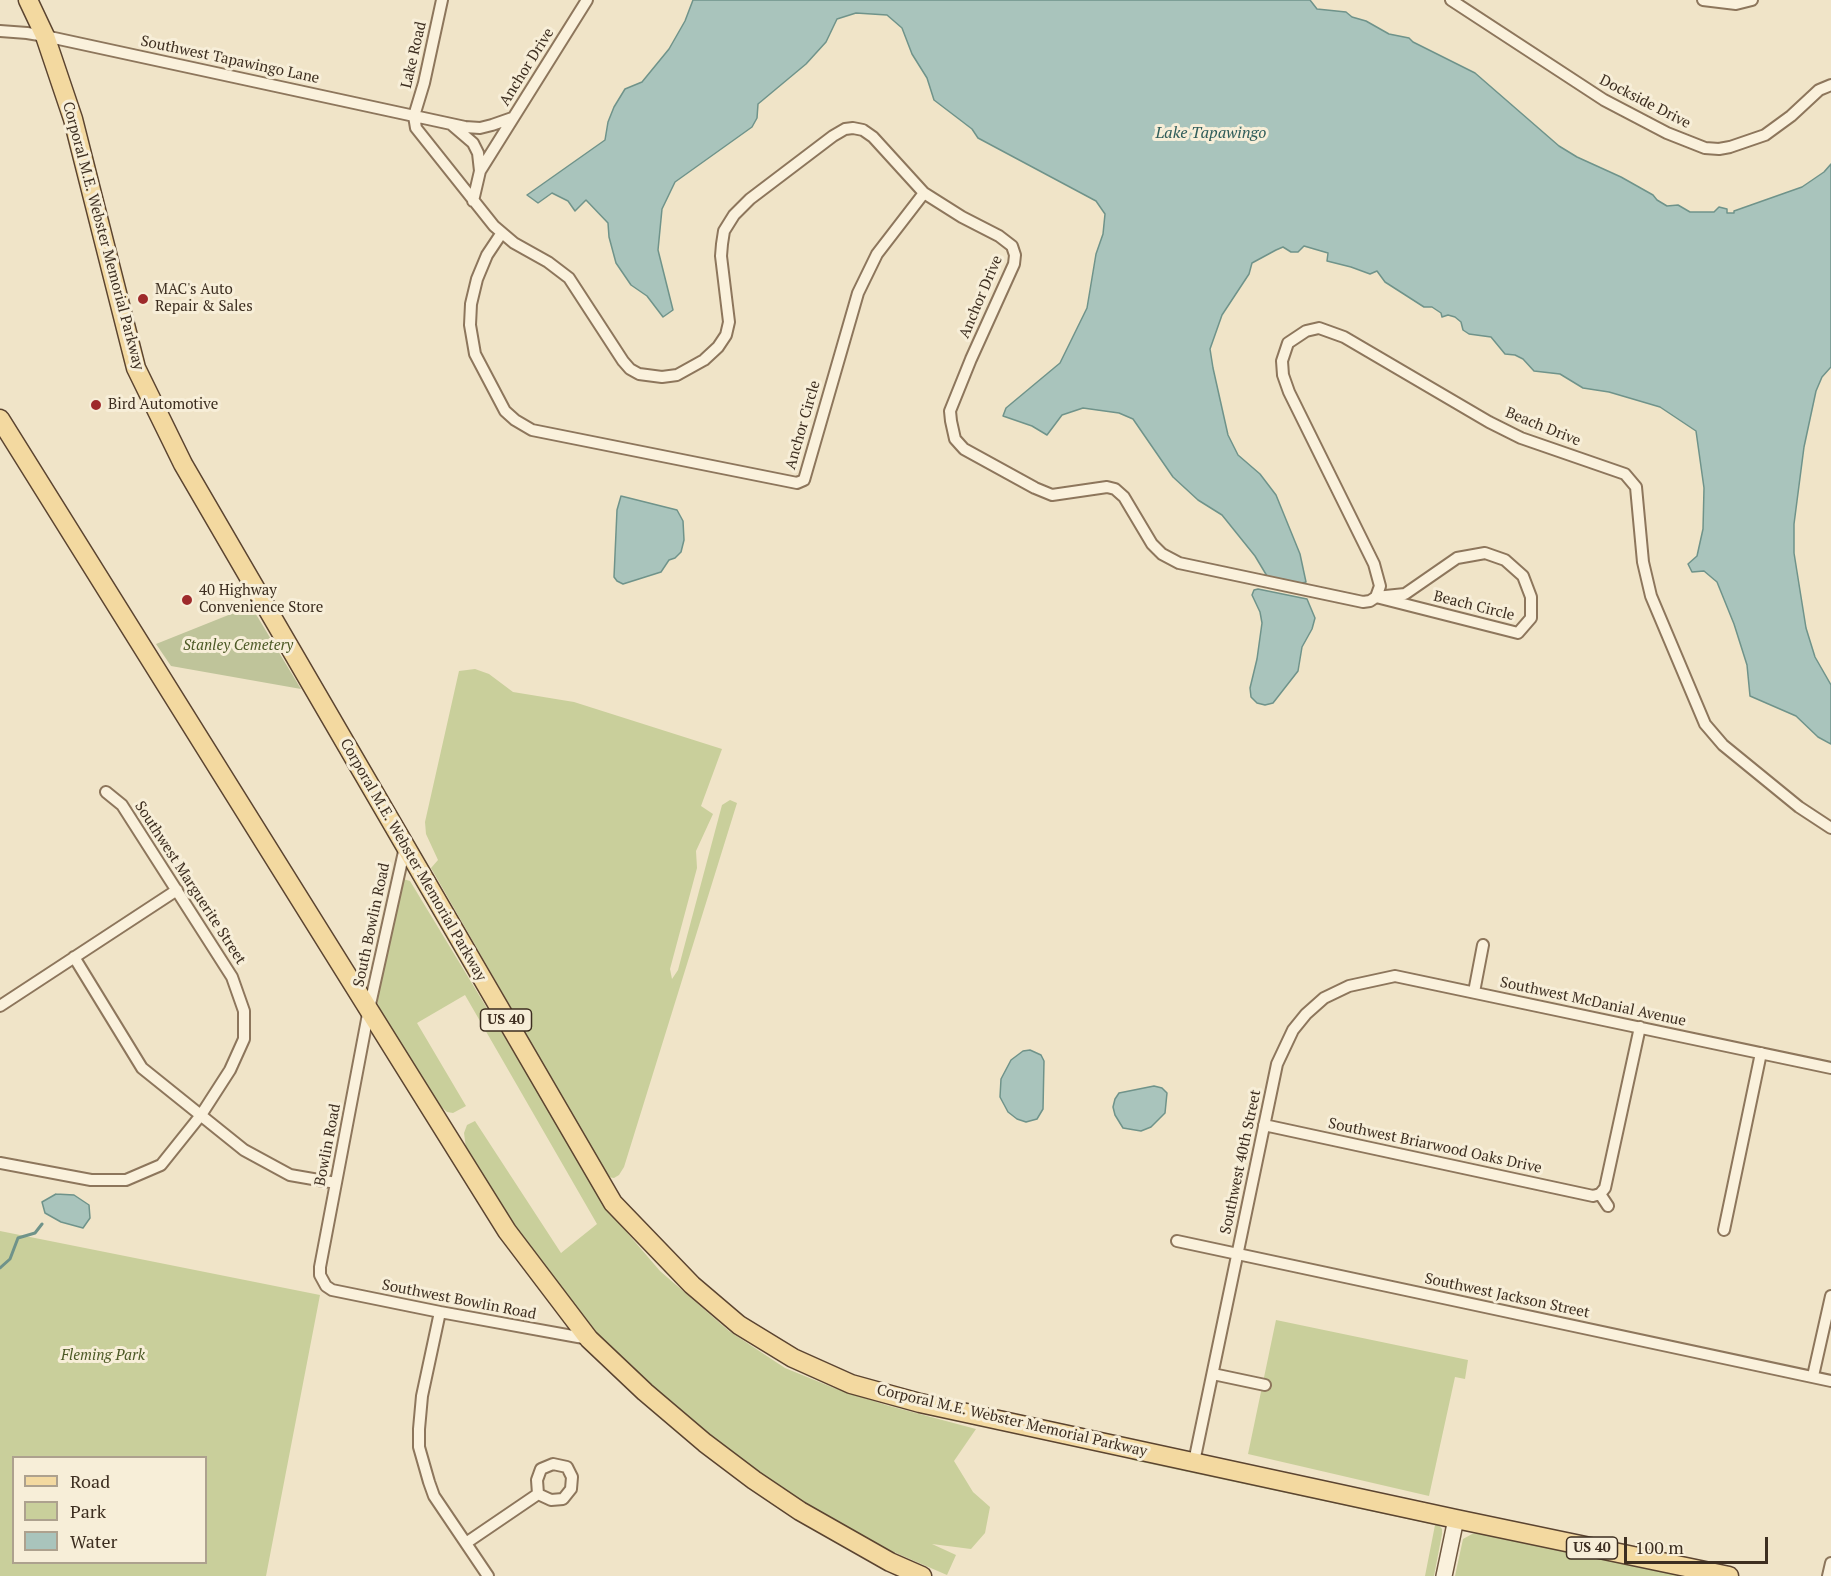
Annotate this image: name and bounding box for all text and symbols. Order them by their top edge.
street label: Lake Road [398,20,430,90]
street label: Anchor Drive [496,25,558,109]
street label: Southwest Tapawingo Lane [139,32,321,88]
street label: Dockside Drive [1596,71,1694,133]
street label: Corporal M.E. Webster Memorial Parkway [58,100,148,372]
water label: Lake Tapawingo [1155,123,1267,143]
street label: Anchor Drive [955,253,1007,341]
place label: MAC's Auto Repair & Sales [155,281,253,316]
marker: MAC's Auto Repair & Sales [136,292,150,306]
street label: Anchor Circle [782,378,824,472]
place label: Bird Automotive [108,396,218,414]
marker: Bird Automotive [89,398,103,412]
street label: Beach Drive [1503,404,1583,450]
place label: 40 Highway Convenience Store [199,582,323,617]
street label: Beach Circle [1432,587,1516,625]
marker: 40 Highway Convenience Store [180,593,194,607]
park label: Stanley Cemetery [183,637,293,655]
street label: Corporal M.E. Webster Memorial Parkway [336,736,490,984]
street label: Southwest Marguerite Street [131,798,249,968]
street label: South Bowlin Road [350,861,394,989]
street label: Southwest McDanial Avenue [1498,973,1688,1031]
road number: US 40 [480,1009,532,1031]
street label: Southwest 40th Street [1217,1088,1265,1236]
street label: Bowlin Road [311,1102,345,1188]
street label: Southwest Briarwood Oaks Drive [1327,1115,1543,1177]
street label: Southwest Jackson Street [1423,1270,1591,1322]
street label: Southwest Bowlin Road [380,1276,538,1324]
park label: Fleming Park [61,1347,145,1365]
street label: Corporal M.E. Webster Memorial Parkway [875,1381,1149,1461]
legend [12,1456,207,1564]
text: Road [70,1469,110,1493]
text: Park [70,1499,106,1523]
scale bar [1627,1525,1771,1563]
text: Water [70,1529,117,1553]
text: 100 m [1635,1535,1684,1559]
road number: US 40 [1566,1537,1618,1559]

